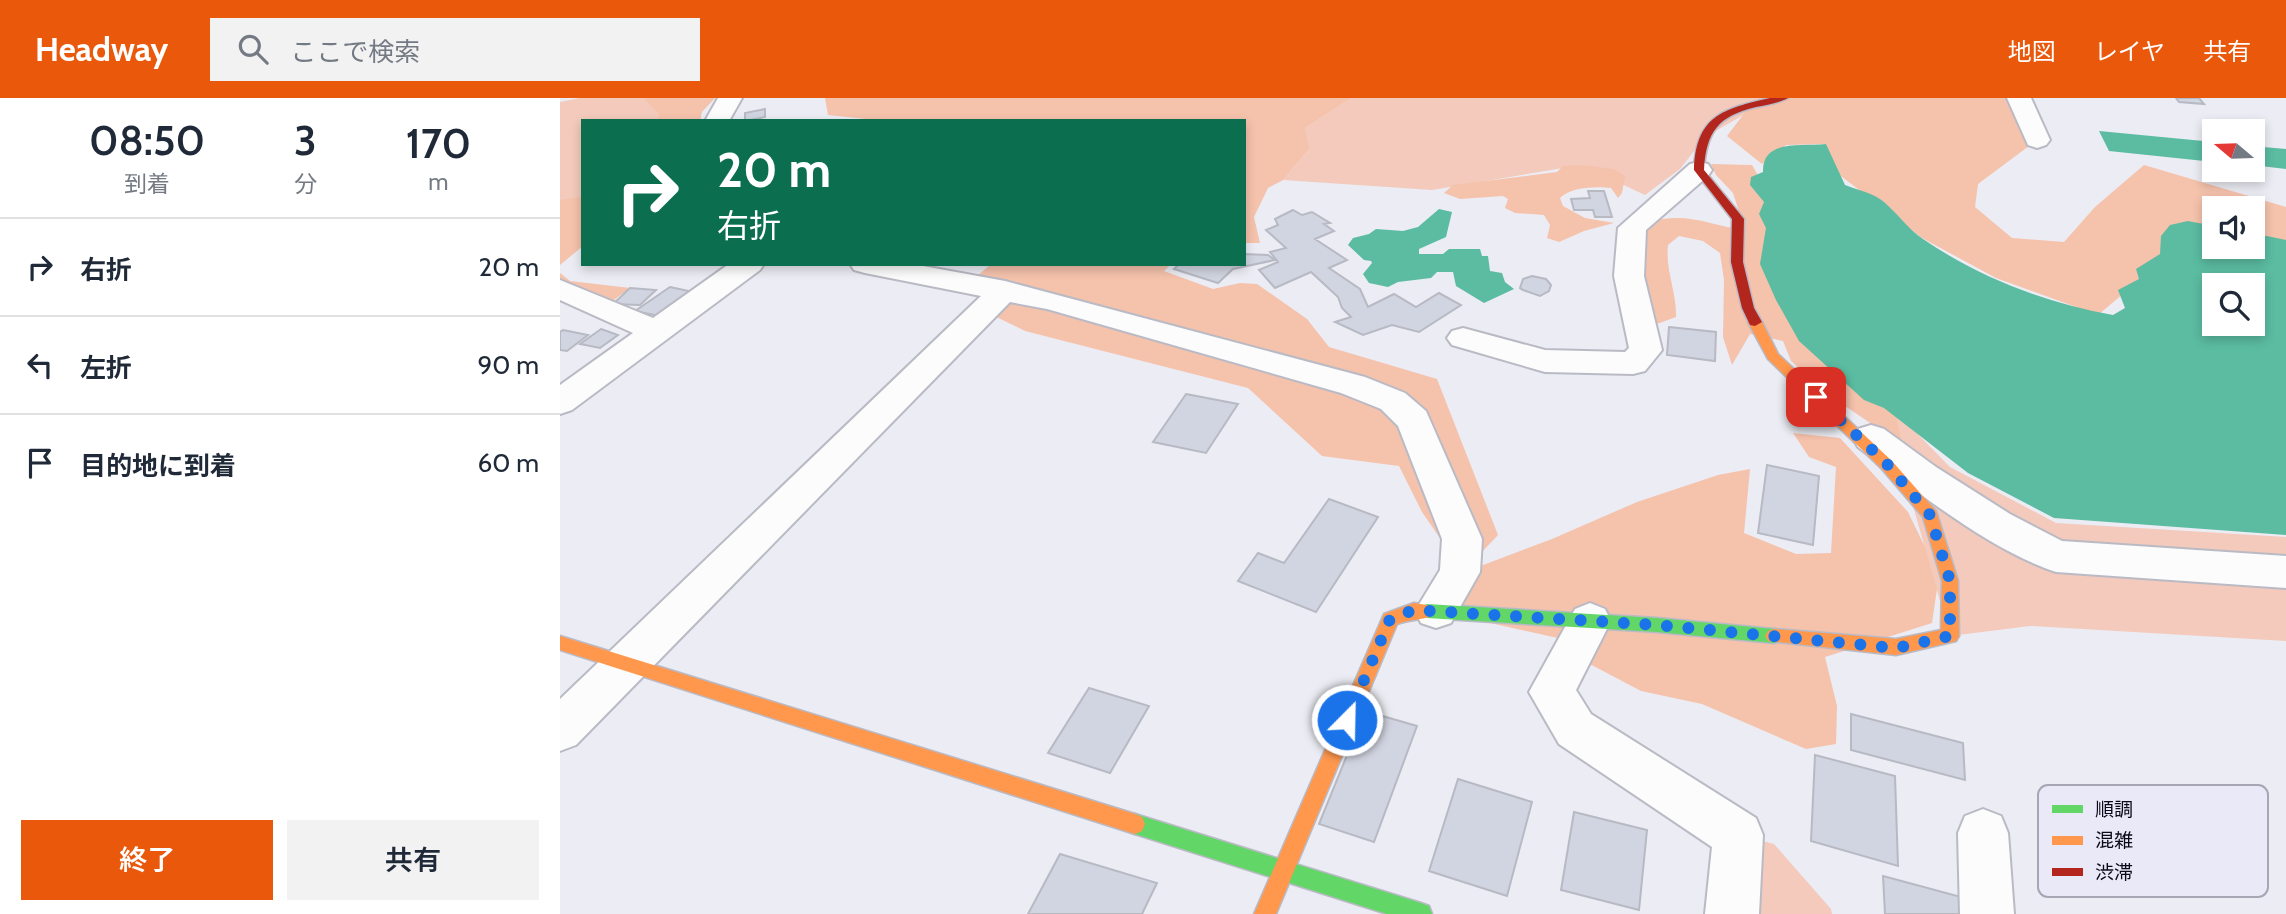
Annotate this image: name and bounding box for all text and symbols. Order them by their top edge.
search box [210,18,700,81]
text: Headway [35,29,168,69]
icon: search [234,30,272,68]
text: ここで検索 [290,36,420,68]
text: 地図 [2008,37,2056,66]
text: レイヤ [2094,37,2165,66]
text: 共有 [2203,37,2251,66]
text: 08:50 [89,114,205,166]
text: 3 [294,114,317,166]
text: 170 [406,117,471,169]
north arrow [2202,119,2264,182]
map controls [2202,119,2265,336]
text: 20 m [717,140,831,199]
icon: right [602,147,693,238]
text: m [428,168,449,196]
text: 到着 [124,170,170,198]
text: 分 [294,170,317,198]
button: sound [2202,196,2265,259]
text: 右折 [717,206,781,245]
icon: right [21,248,59,286]
text: 20 m [479,251,539,283]
text: 右折 [80,254,132,286]
button: search [2202,273,2265,336]
icon: left [21,346,59,384]
text: 90 m [477,349,539,381]
text: 左折 [80,352,132,384]
pin [1786,367,1846,427]
icon: arrive [1797,378,1835,416]
icon: arrive [21,444,59,482]
text: 60 m [477,447,539,479]
text: 目的地に到着 [80,450,236,482]
position arrow [1310,683,1384,757]
legend [2038,785,2268,897]
text: 順調 [2095,798,2133,821]
button: 終了 [21,820,273,900]
button: 共有 [287,820,539,900]
text: 混雑 [2095,829,2133,852]
text: 渋滞 [2095,861,2133,884]

